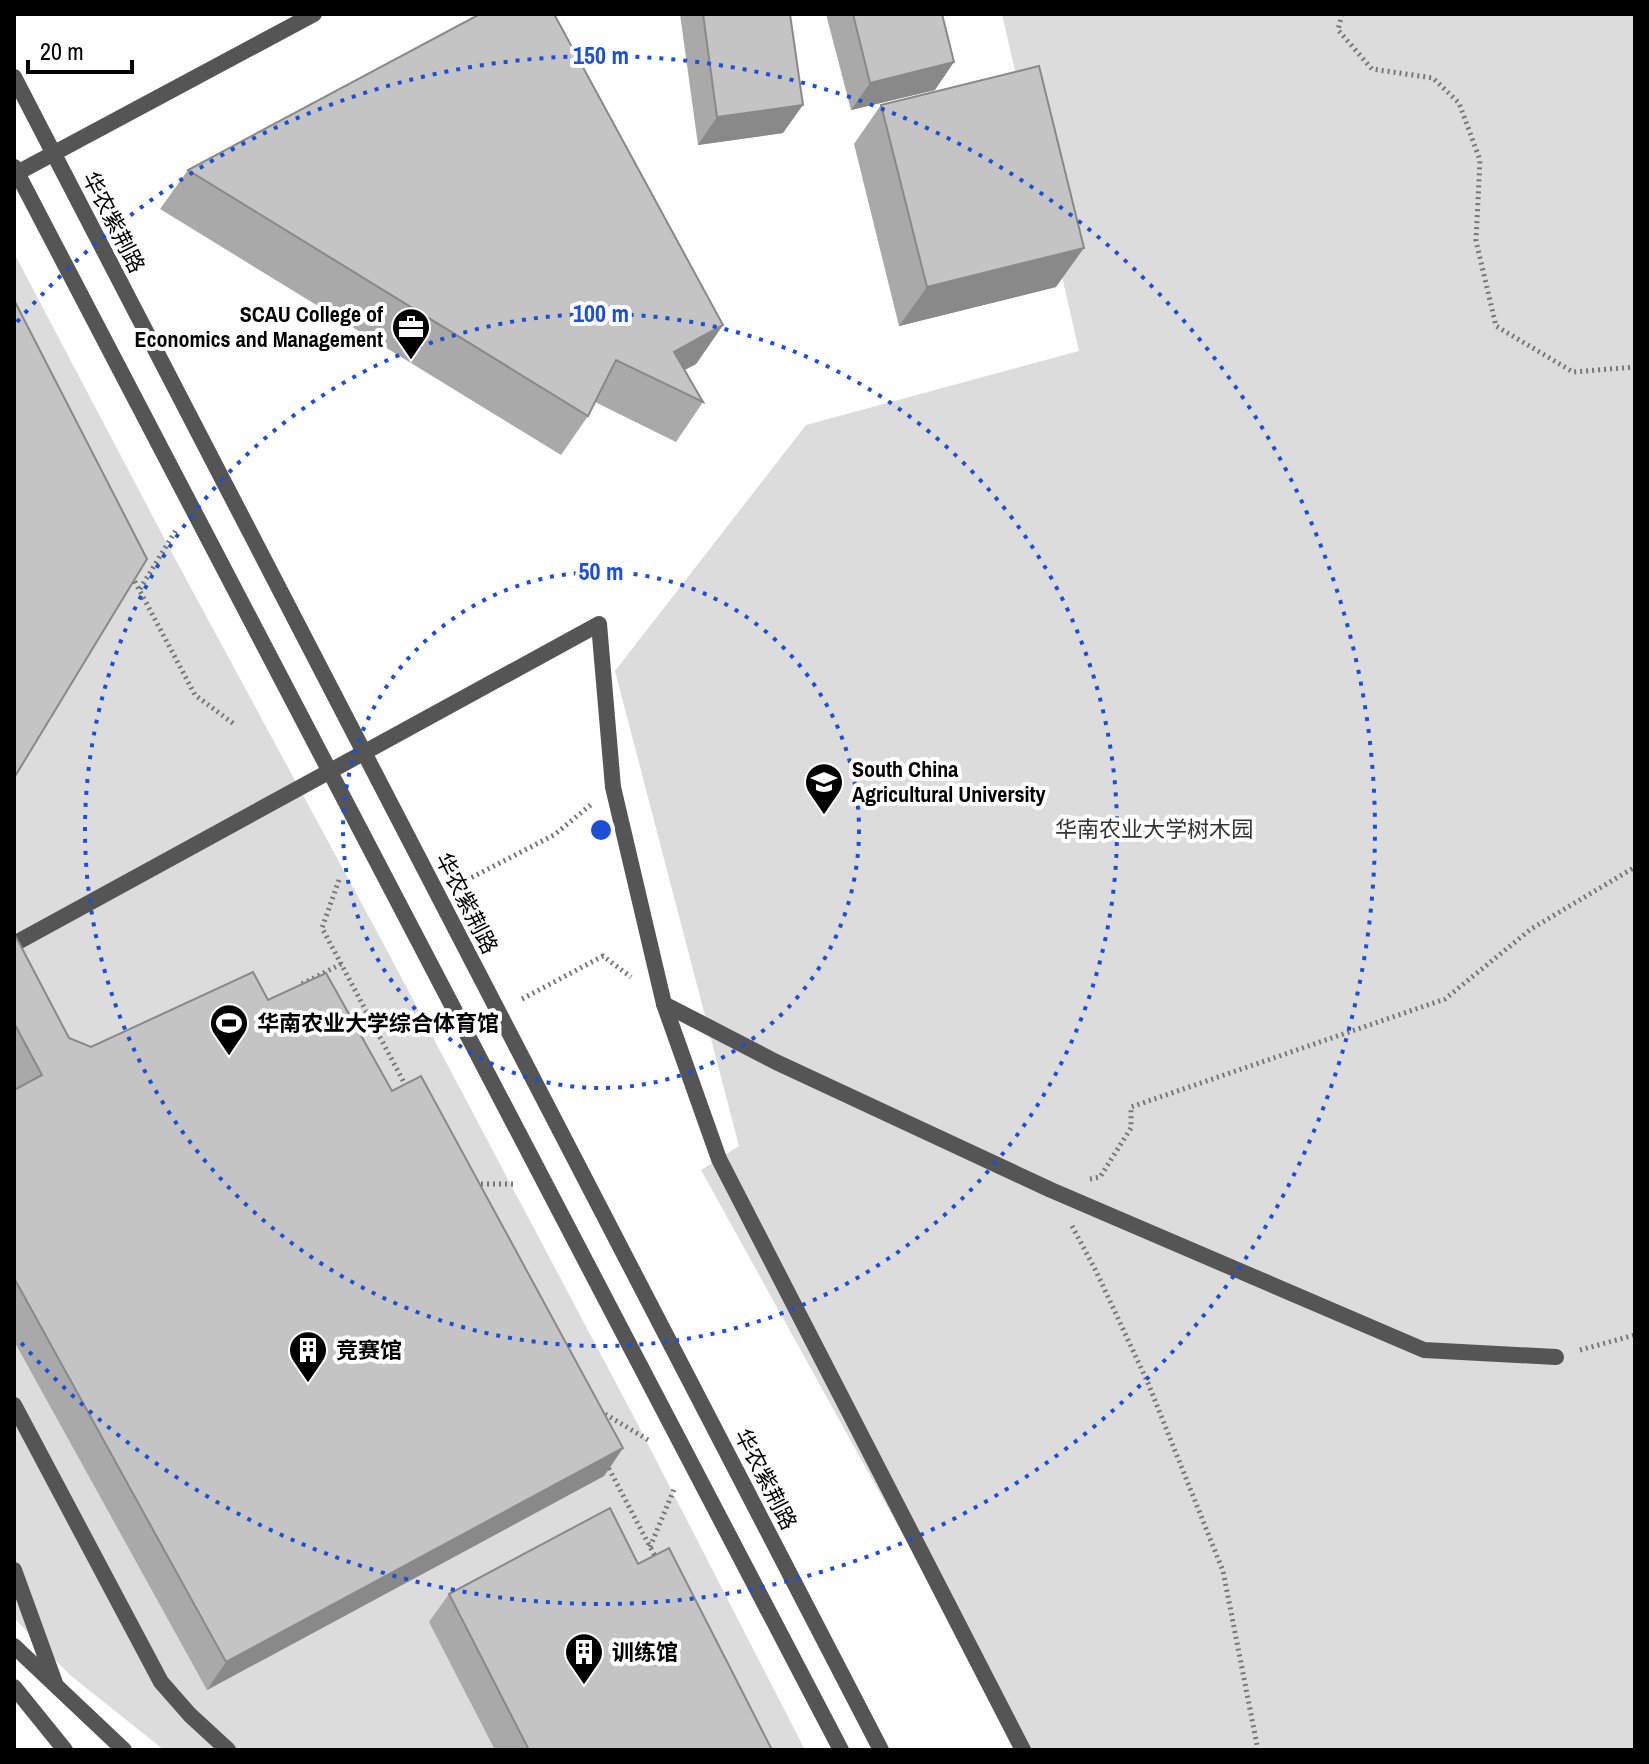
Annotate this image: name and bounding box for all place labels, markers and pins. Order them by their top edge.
place label: SCAU College of Economics and Management [134,299,383,354]
office icon: SCAU College of Economics and Management [390,306,432,361]
place label: South China Agricultural University [852,754,1046,809]
school or university icon: South China Agricultural University [803,761,845,816]
centre of rings [587,816,615,844]
sports icon: 华南农业大学综合体育馆 [208,1002,250,1057]
place label: 华南农业大学综合体育馆 [257,1008,499,1038]
building icon: 竞赛馆 [287,1329,329,1384]
place label: 竞赛馆 [336,1335,402,1365]
building icon: 训练馆 [563,1631,605,1686]
place label: 训练馆 [612,1637,678,1667]

